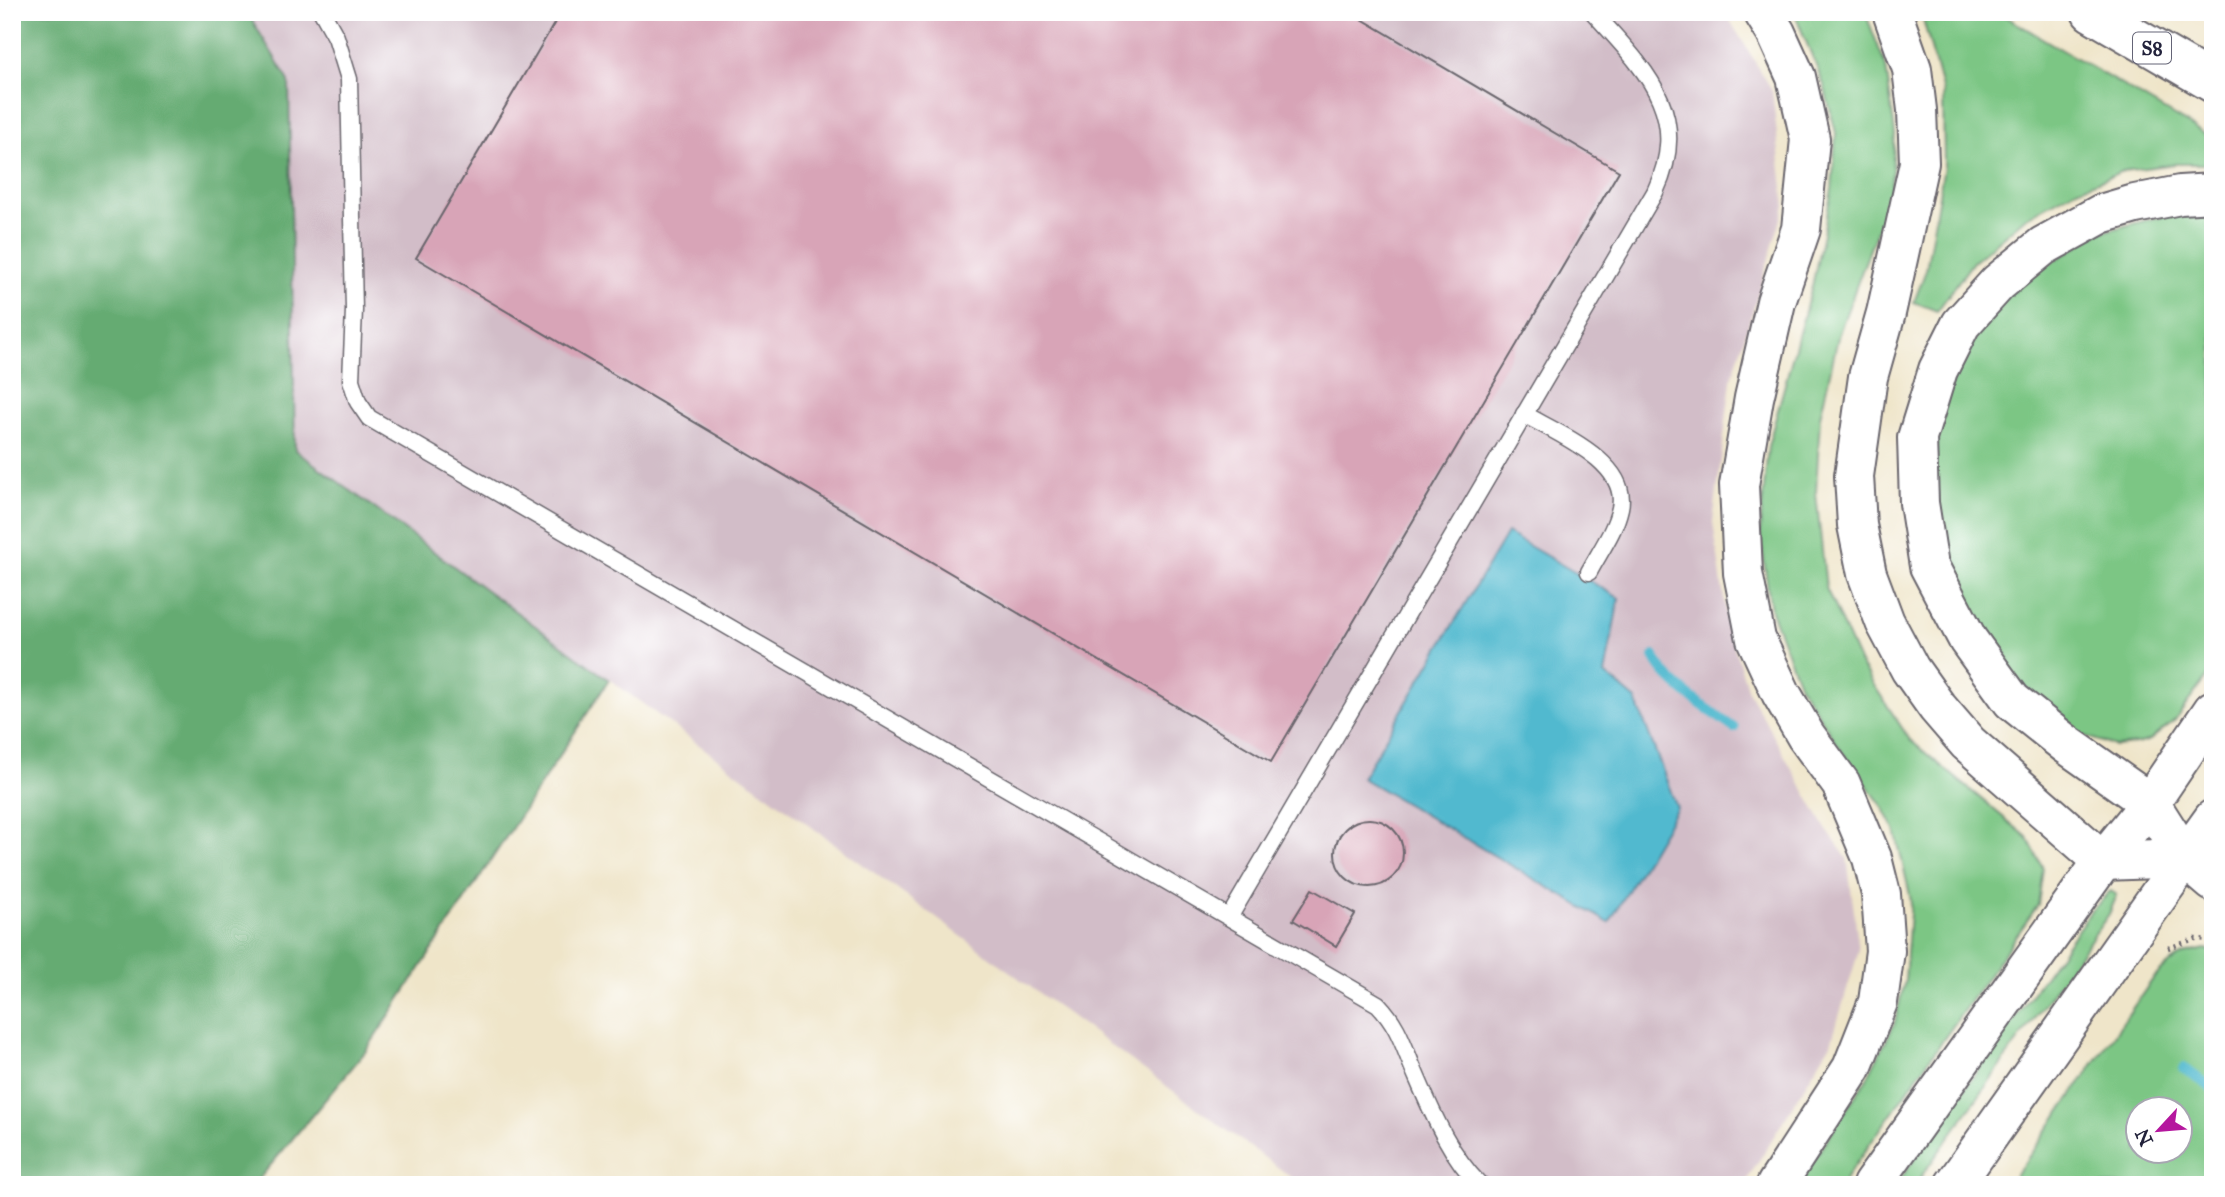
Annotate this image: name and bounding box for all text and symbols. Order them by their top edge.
road number: S8 [2133,32,2171,64]
north arrow [2124,1096,2194,1166]
text: N [2130,1125,2158,1150]

